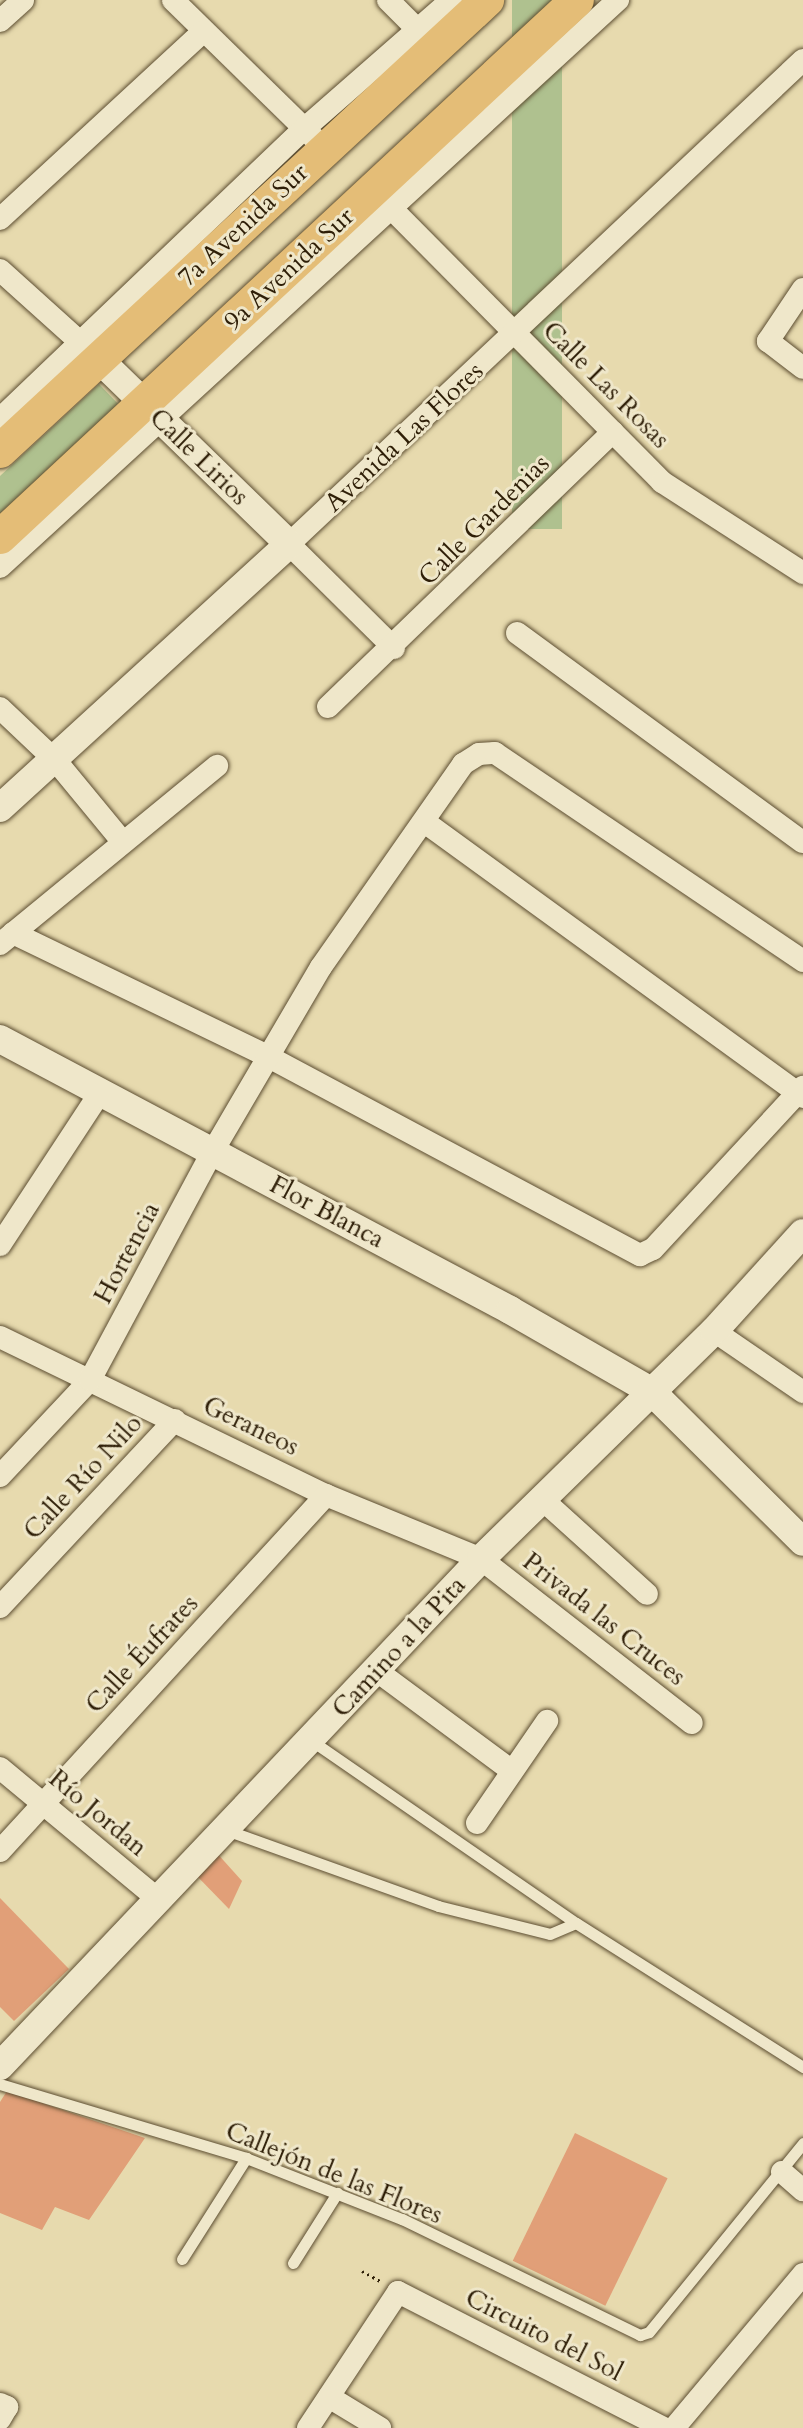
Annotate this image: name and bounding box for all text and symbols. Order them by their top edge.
street label: 7a Avenida Sur [172,157,314,293]
street label: 9a Avenida Sur [218,201,360,337]
street label: Calle Las Rosas [536,315,676,455]
street label: Avenida Las Flores [318,355,490,519]
street label: Calle Lirios [143,402,255,512]
street label: Calle Gardenias [412,448,556,592]
street label: Flor Blanca [264,1169,390,1255]
street label: Hortencia [87,1197,167,1309]
street label: Geraneos [198,1390,304,1462]
street label: Calle Río Nilo [17,1408,149,1546]
street label: Privada las Cruces [516,1546,692,1692]
street label: Camino a la Pita [326,1570,472,1724]
street label: Calle Éufrates [79,1588,205,1720]
street label: Río Jordan [43,1763,153,1863]
street label: Callejón de las Flores [221,2115,447,2231]
street label: Circuito del Sol [460,2282,628,2388]

